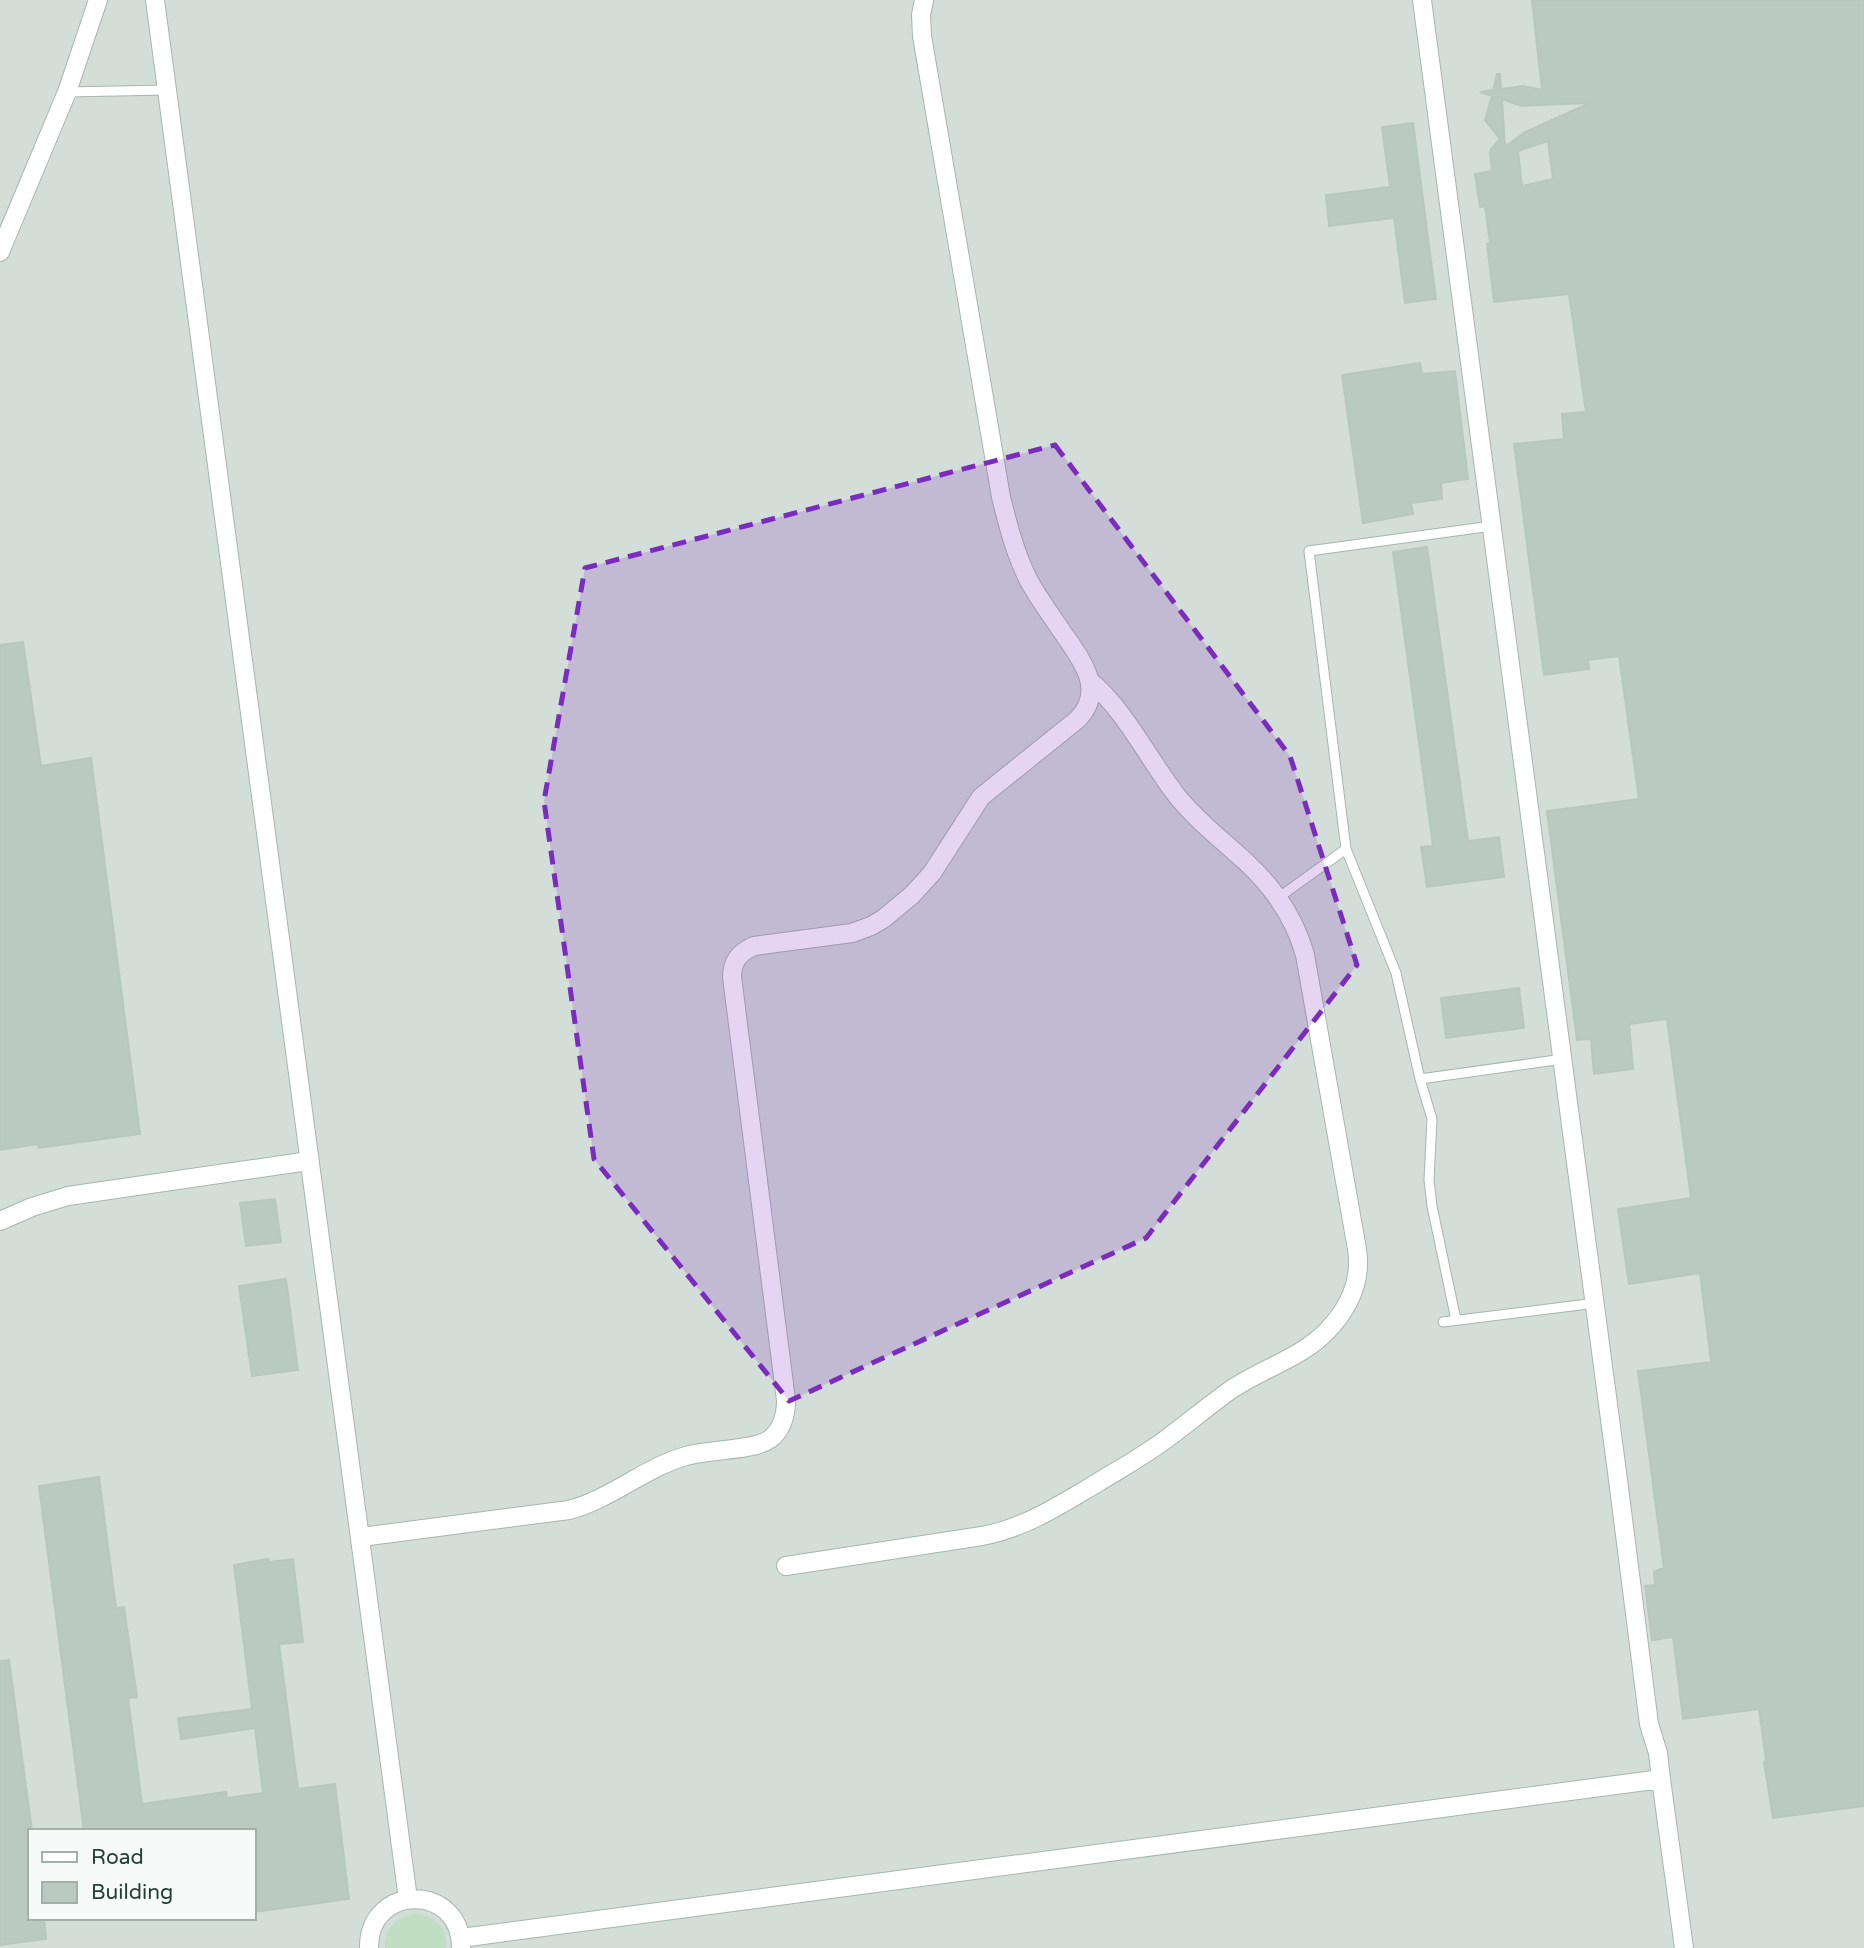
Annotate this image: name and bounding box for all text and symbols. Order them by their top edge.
legend [28,1829,256,1920]
text: Road [91,1845,144,1870]
text: Building [91,1880,173,1905]

